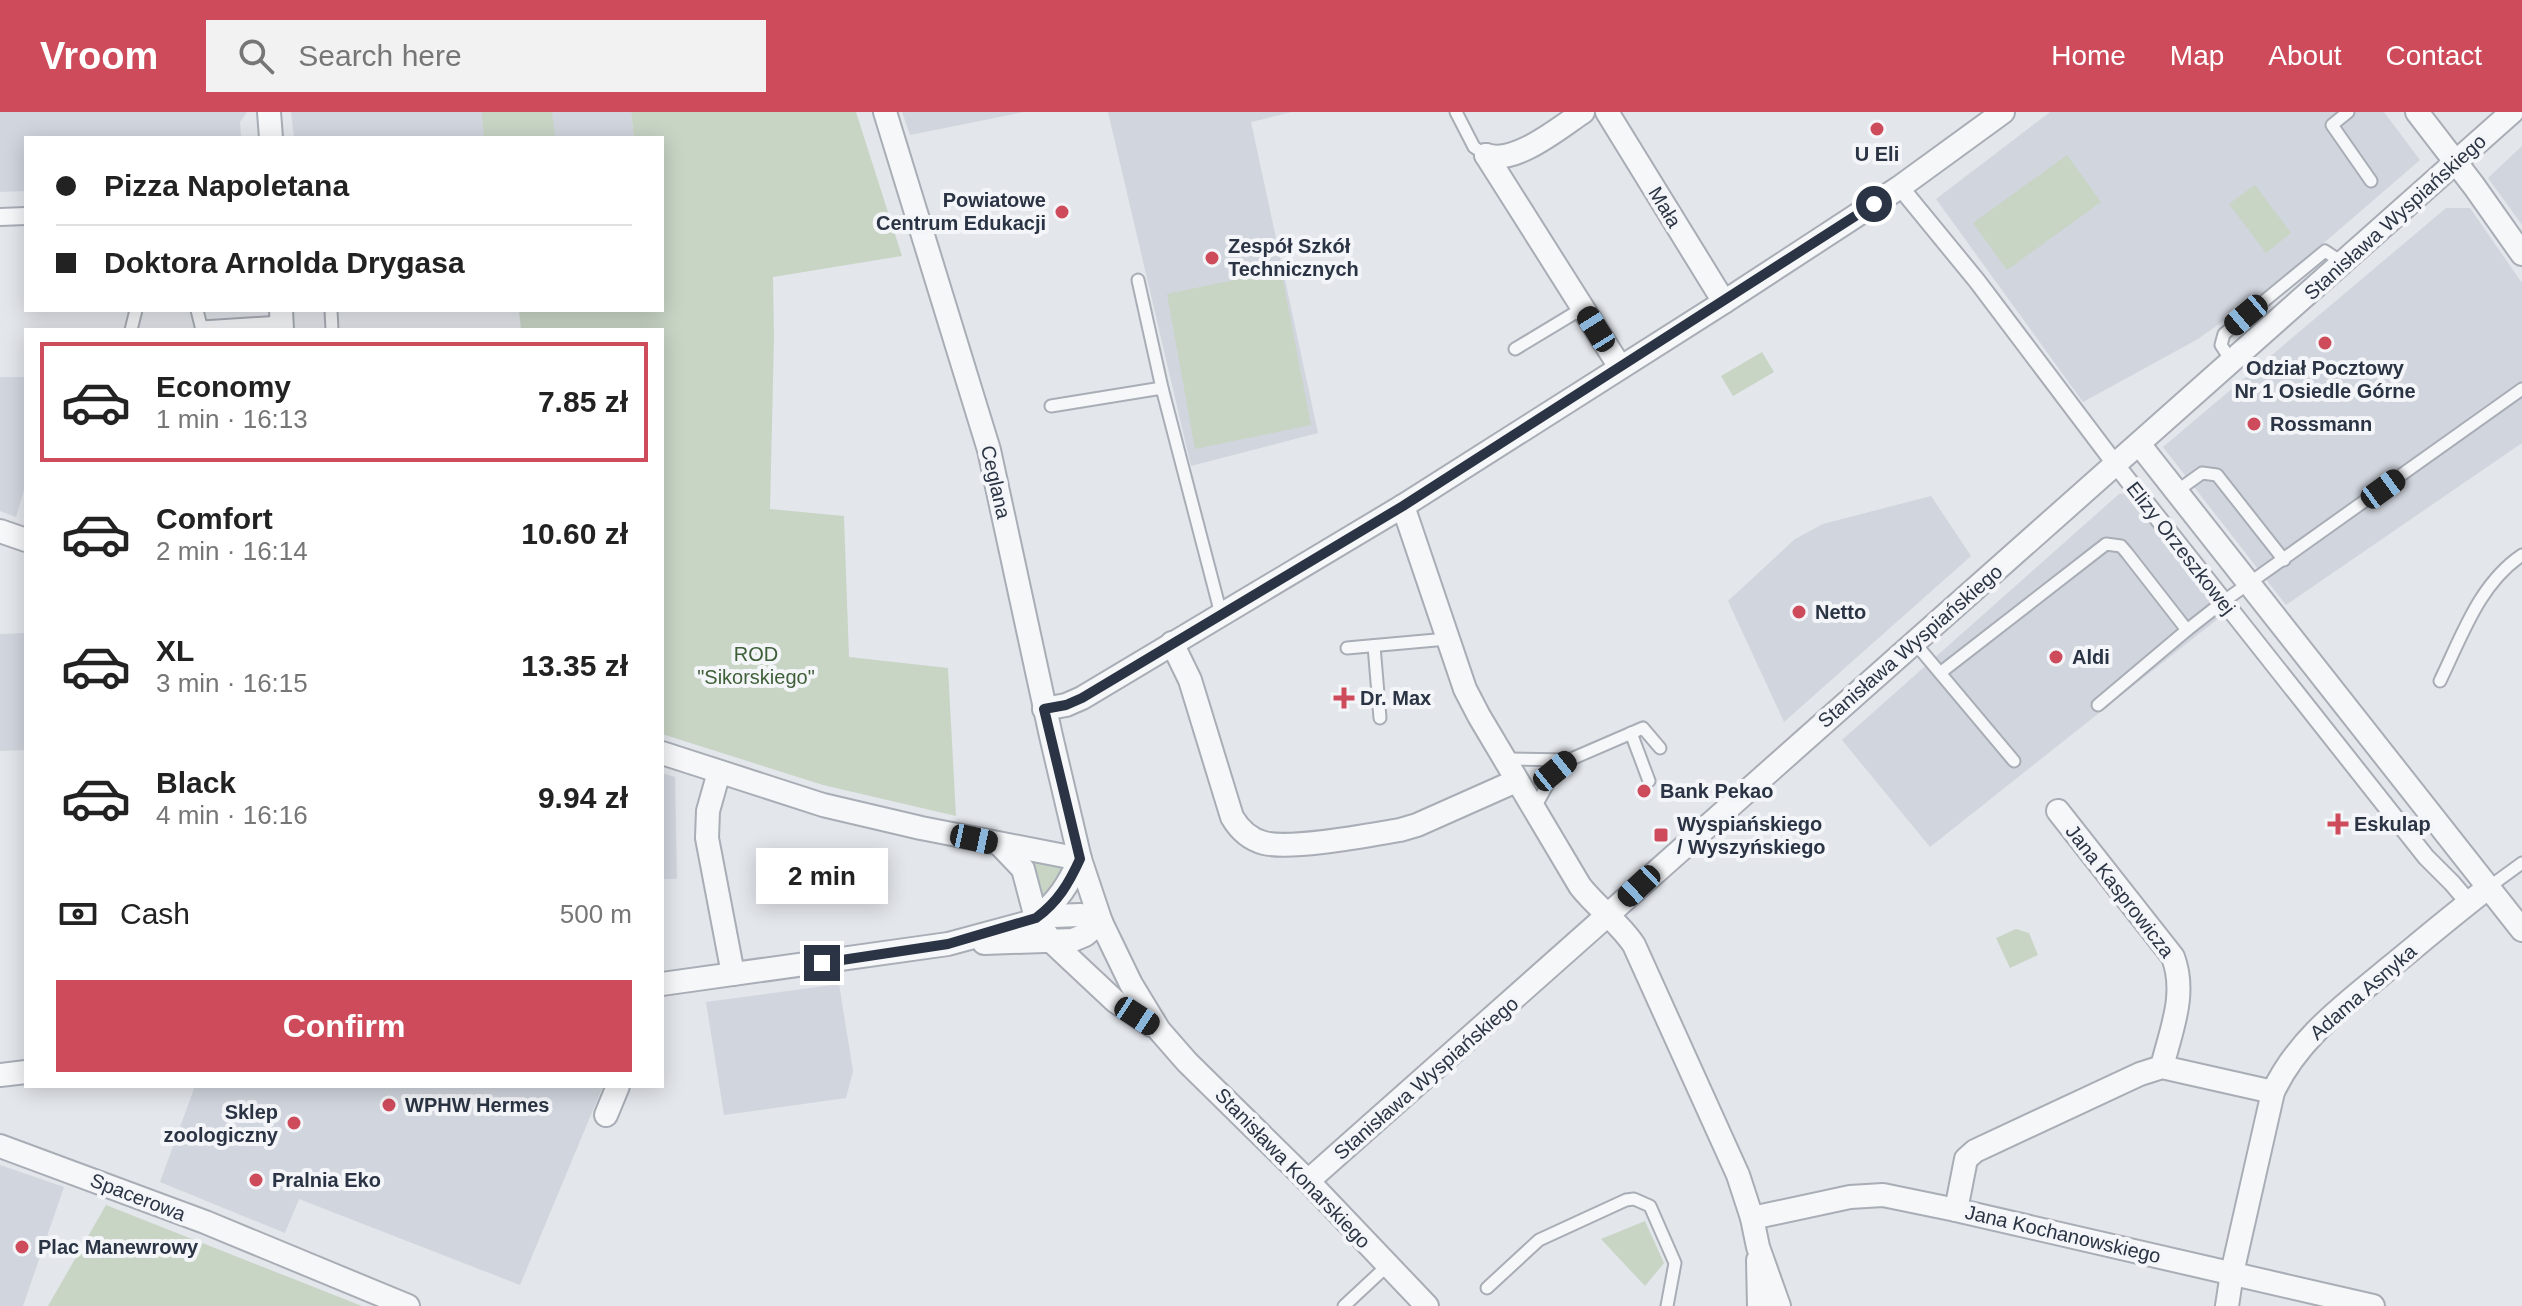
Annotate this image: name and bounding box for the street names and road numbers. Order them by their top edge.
street label: Stanisława Wyspiańskiego [2300,130,2490,304]
street label: Mała [1644,183,1686,232]
street label: Ceglana [977,443,1015,522]
street label: Elizy Orzeszkowej [2122,477,2240,619]
street label: Stanisława Wyspiańskiego [1813,560,2007,732]
street label: Jana Kasprowicza [2061,820,2179,962]
street label: Adama Asnyka [2305,939,2421,1044]
street label: Stanisława Wyspiańskiego [1329,992,1523,1164]
street label: Stanisława Konarskiego [1211,1084,1375,1252]
street label: Spacerowa [87,1169,189,1226]
street label: Jana Kochanowskiego [1963,1201,2163,1267]

